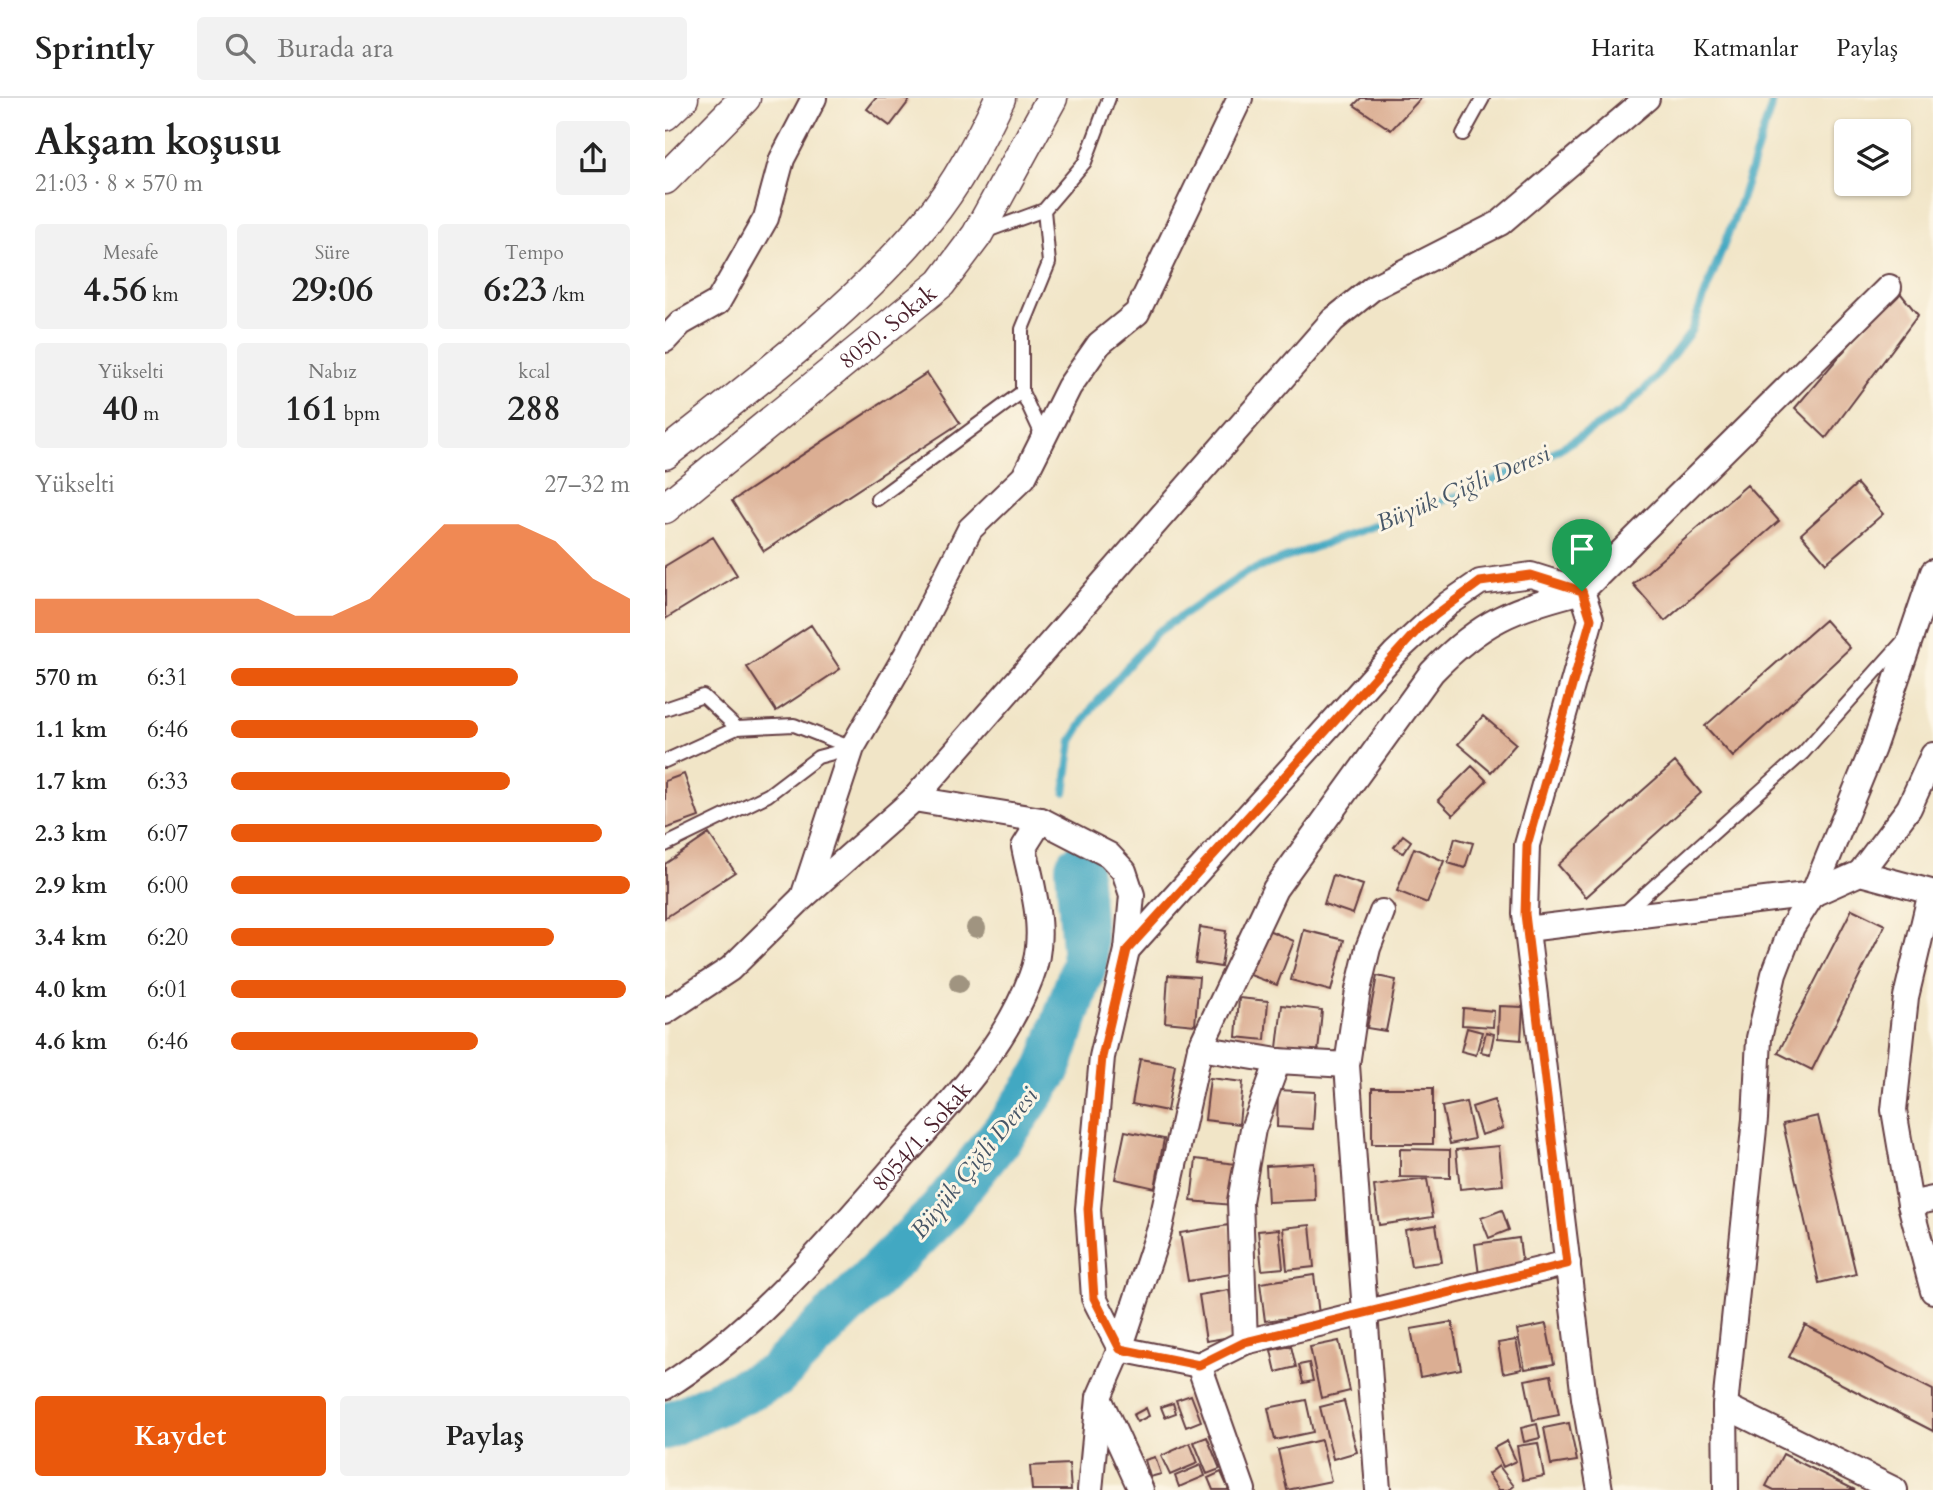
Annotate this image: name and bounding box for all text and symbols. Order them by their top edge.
search box [197,17,687,80]
text: Sprintly [35,26,155,71]
icon: search [221,29,259,67]
text: Burada ara [277,31,394,66]
text: Harita [1591,32,1655,65]
text: Katmanlar [1693,32,1798,65]
text: Paylaş [1836,32,1898,65]
text: Akşam koşusu [35,116,282,168]
map controls [1834,119,1911,196]
button: layers [1834,119,1911,196]
button: share [556,121,630,195]
text: 21:03 · 8 × 570 m [35,168,203,199]
text: Mesafe [103,240,159,266]
text: Süre [315,240,350,266]
text: Tempo [505,240,564,266]
text: 4.56 [83,266,147,314]
text: 29:06 [292,266,373,314]
text: 6:23 [483,266,547,314]
street label: 8050. Sokak [832,277,944,376]
text: km [147,282,178,308]
text: /km [547,282,585,308]
text: Yükselti [98,359,164,385]
text: Nabız [308,359,357,385]
text: kcal [518,359,550,385]
text: 40 [102,385,138,433]
text: 161 [285,385,339,433]
text: 288 [507,385,561,433]
text: m [138,401,159,427]
text: bpm [339,401,380,427]
water label: Büyük Çiğli Deresi [1371,437,1555,540]
text: Yükselti [35,469,115,500]
text: 27–32 m [545,469,630,500]
pin [1552,519,1612,591]
icon: arrive [1563,530,1601,568]
text: 570 m [35,662,98,693]
text: 6:31 [147,662,188,693]
text: 1.1 km [35,714,107,745]
text: 6:46 [147,714,188,745]
text: 1.7 km [35,766,107,797]
text: 6:33 [147,766,188,797]
text: 2.3 km [35,818,107,849]
text: 6:07 [147,818,188,849]
text: 2.9 km [35,870,107,901]
text: 6:00 [147,870,188,901]
text: 3.4 km [35,922,107,953]
text: 6:20 [147,922,188,953]
text: 4.0 km [35,974,107,1005]
text: 6:01 [147,974,188,1005]
text: 4.6 km [35,1026,107,1057]
text: 6:46 [147,1026,188,1057]
street label: 8054/1. Sokak [865,1074,979,1198]
water label: Büyük Çiğli Deresi [903,1081,1046,1246]
button: Kaydet [35,1396,326,1476]
button: Paylaş [340,1396,630,1476]

